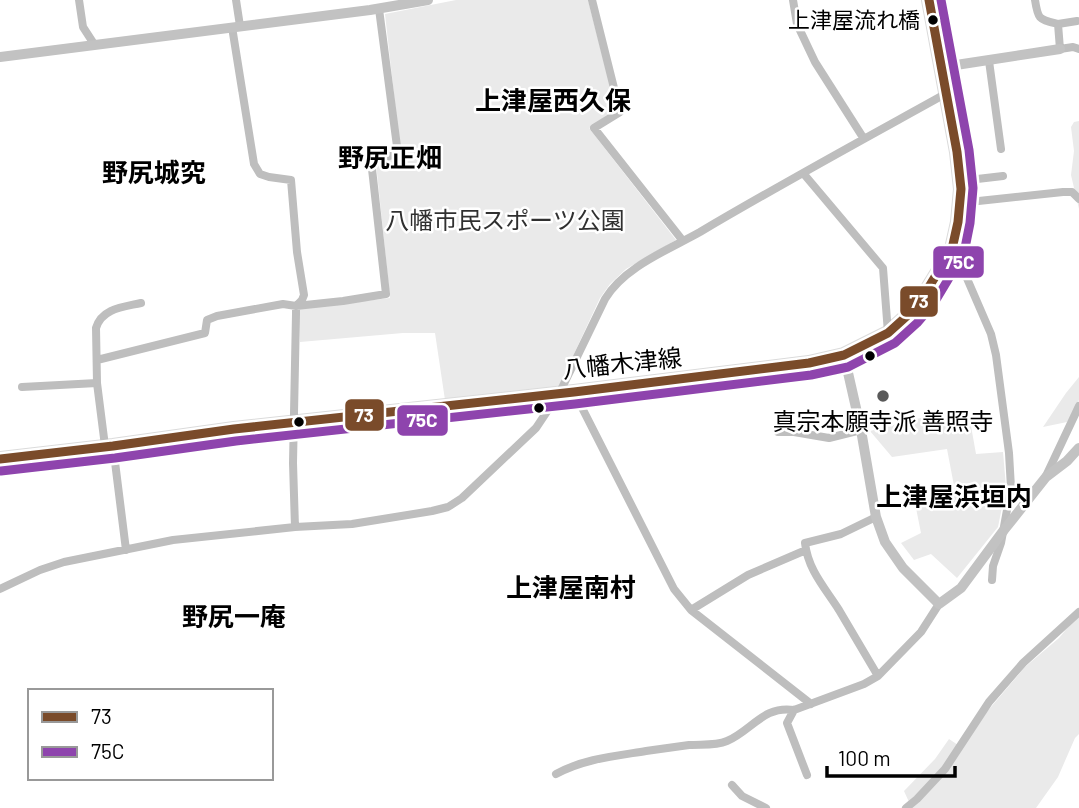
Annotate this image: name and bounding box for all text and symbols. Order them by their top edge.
place label: 上津屋流れ橋 [788,6,920,32]
marker: 上津屋流れ橋 [926,13,940,27]
district label: 上津屋西久保 [475,84,631,115]
district label: 野尻正畑 [338,141,442,172]
district label: 野尻城究 [102,156,206,187]
park label: 八幡市民スポーツ公園 [385,205,625,234]
line badge: 75C [932,245,985,279]
text: 75C [943,250,975,273]
line badge: 73 [899,285,939,318]
text: 73 [909,289,929,312]
street label: 八幡木津線 [561,342,683,383]
unlabelled marker [863,349,877,363]
marker: 真宗本願寺派 善照寺 [875,388,891,404]
line badge: 73 [344,398,385,432]
unlabelled marker [532,401,546,415]
text: 73 [354,403,374,426]
line badge: 75C [396,404,449,437]
place label: 真宗本願寺派 善照寺 [773,406,993,435]
text: 75C [406,408,438,431]
unlabelled marker [292,415,306,429]
district label: 上津屋浜垣内 [876,480,1032,511]
district label: 上津屋南村 [506,571,636,602]
district label: 野尻一庵 [182,600,286,631]
legend [28,689,273,780]
text: 73 [91,703,112,728]
scale bar [827,734,955,778]
text: 75C [91,738,124,763]
text: 100 m [838,745,891,770]

